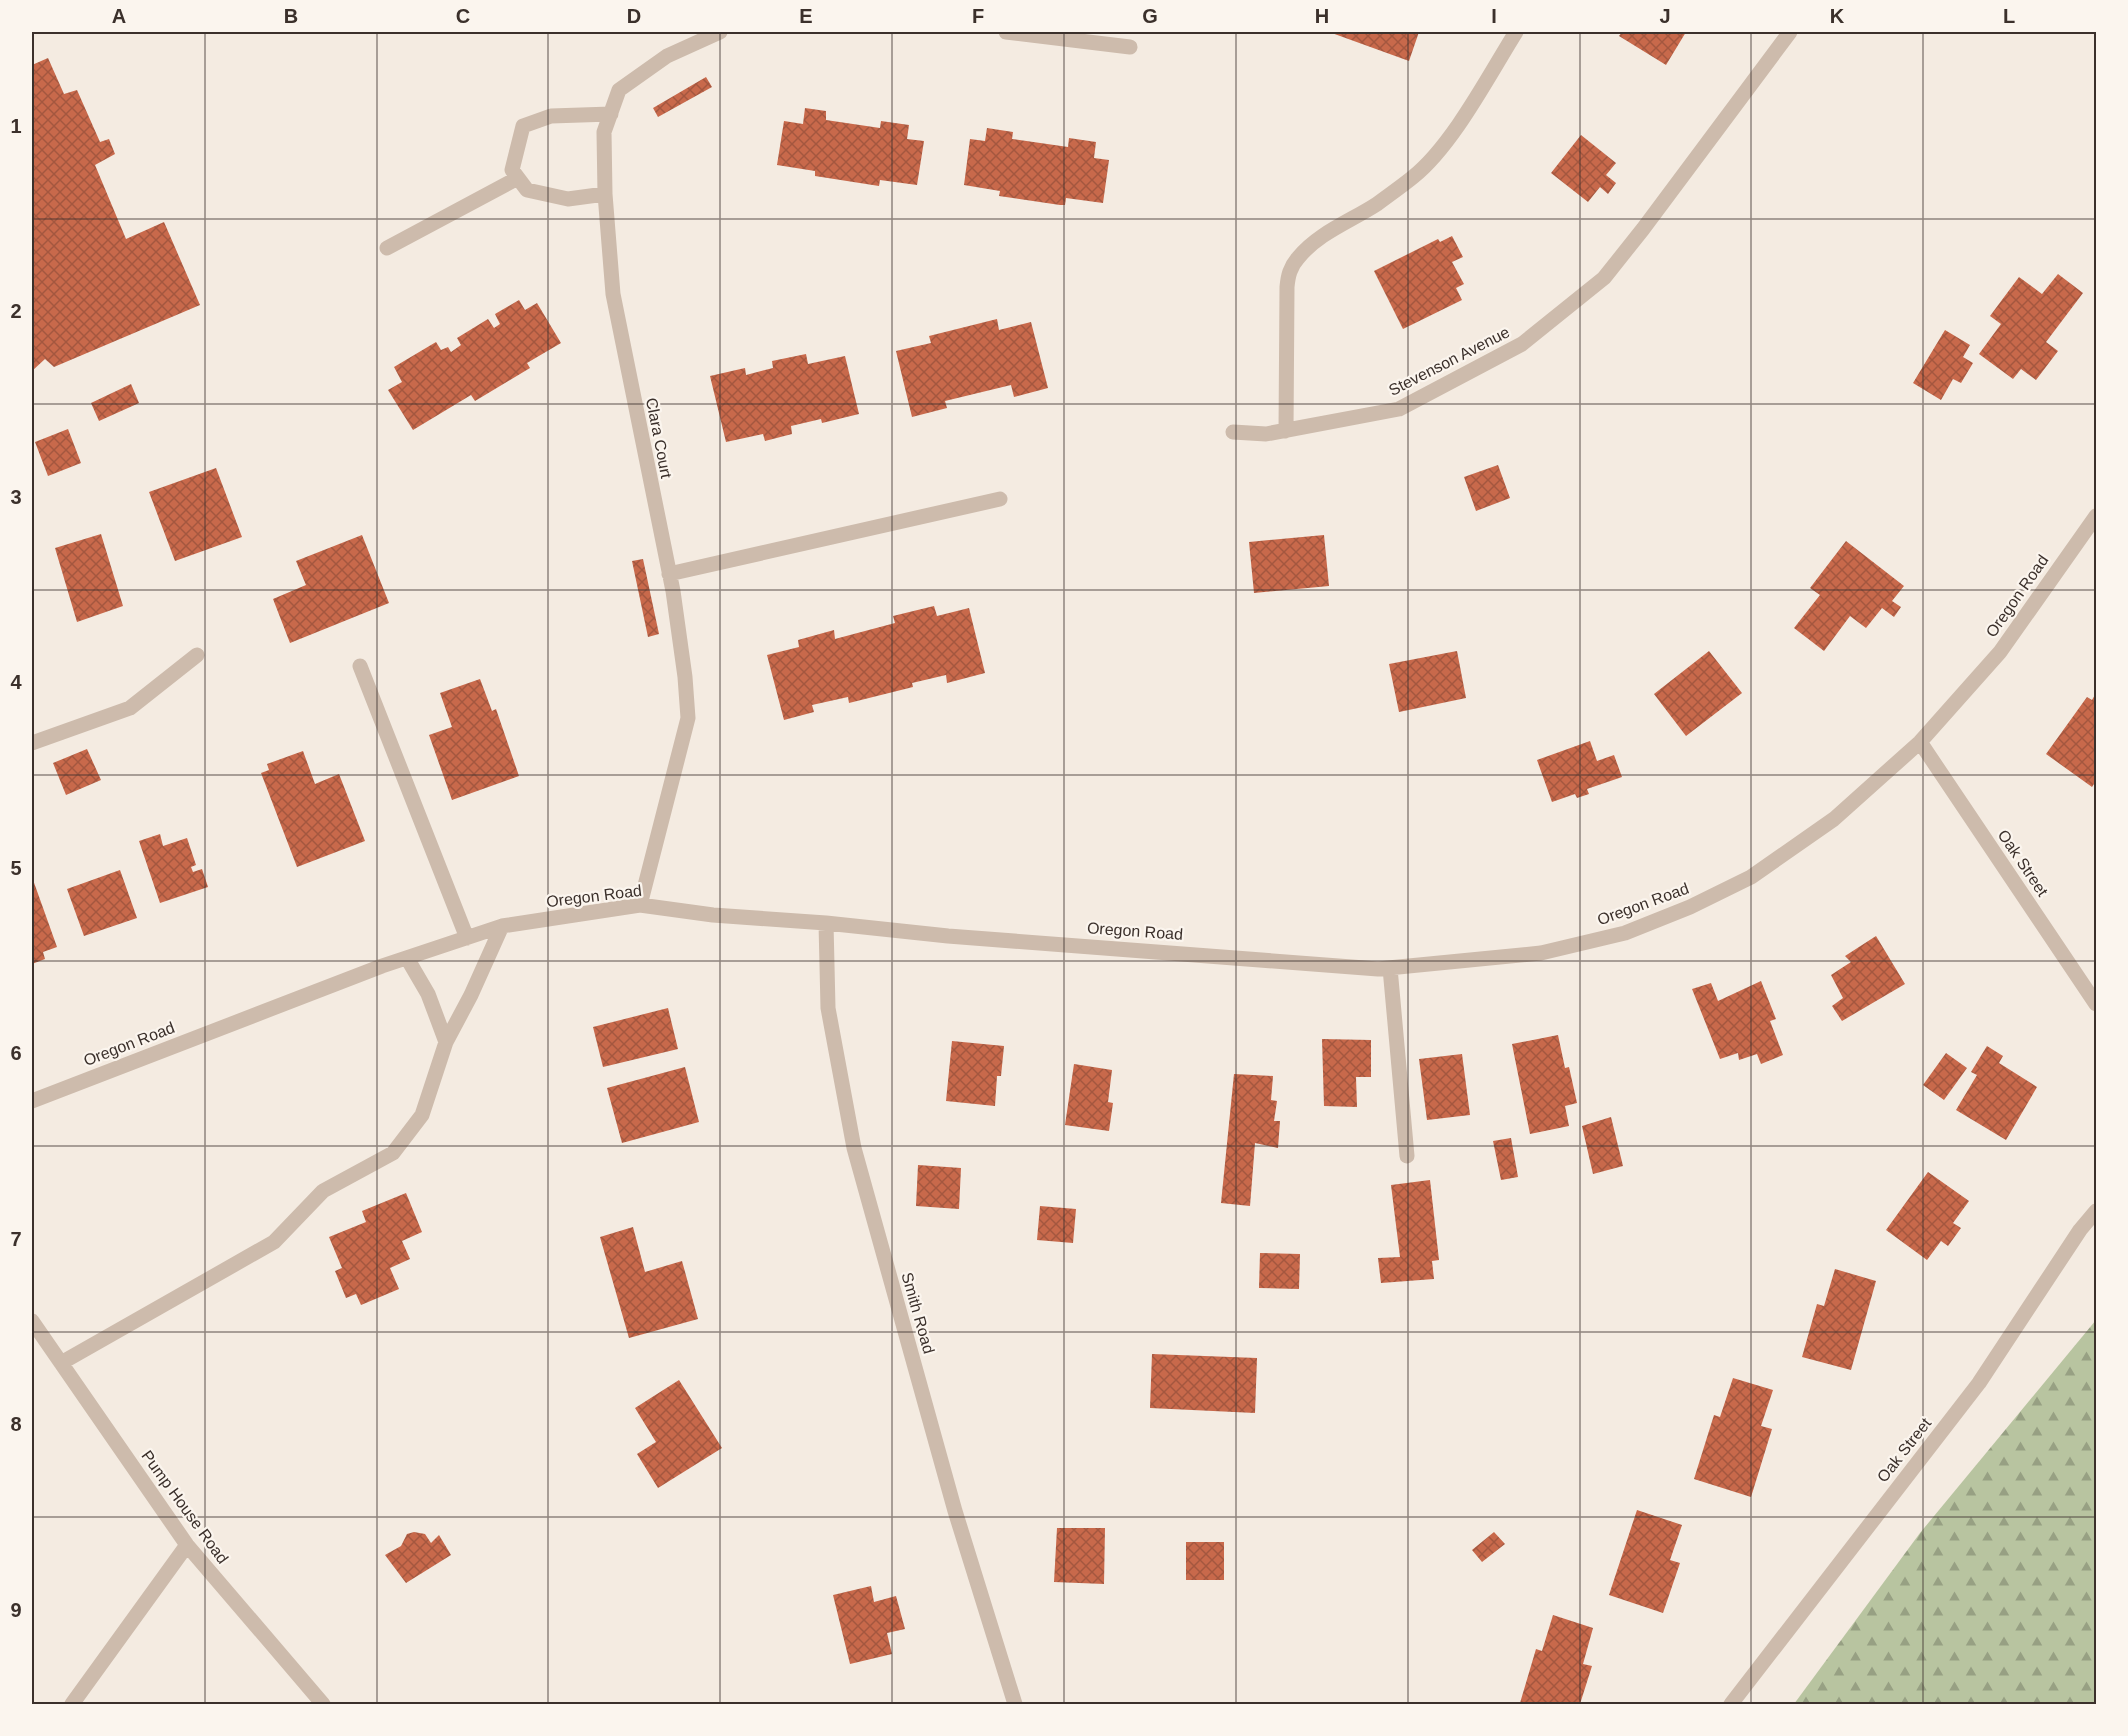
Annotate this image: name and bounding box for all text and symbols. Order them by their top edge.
text: A [112,5,126,27]
text: B [284,5,298,27]
text: C [456,5,470,27]
text: D [627,5,641,27]
text: E [799,5,813,27]
text: F [972,5,984,27]
text: G [1142,5,1158,27]
text: H [1315,5,1329,27]
text: I [1491,5,1497,27]
text: J [1659,5,1671,27]
text: K [1830,5,1845,27]
text: L [2003,5,2015,27]
text: 1 [10,115,22,137]
text: 2 [10,300,22,322]
street label: Stevenson Avenue [1386,323,1512,399]
street label: Clara Court [643,396,675,480]
text: 3 [10,486,22,508]
street label: Oregon Road [1982,552,2052,640]
text: 4 [10,671,22,693]
street label: Oak Street [1995,827,2052,900]
text: 5 [10,857,22,879]
street label: Oregon Road [1595,880,1691,928]
street label: Oregon Road [545,882,643,910]
street label: Oregon Road [1086,919,1184,943]
street label: Oregon Road [81,1019,177,1069]
text: 6 [10,1042,22,1064]
text: 7 [10,1228,22,1250]
street label: Smith Road [898,1270,938,1356]
text: 8 [10,1413,22,1435]
street label: Oak Street [1874,1414,1935,1485]
street label: Pump House Road [138,1447,232,1567]
text: 9 [10,1599,22,1621]

